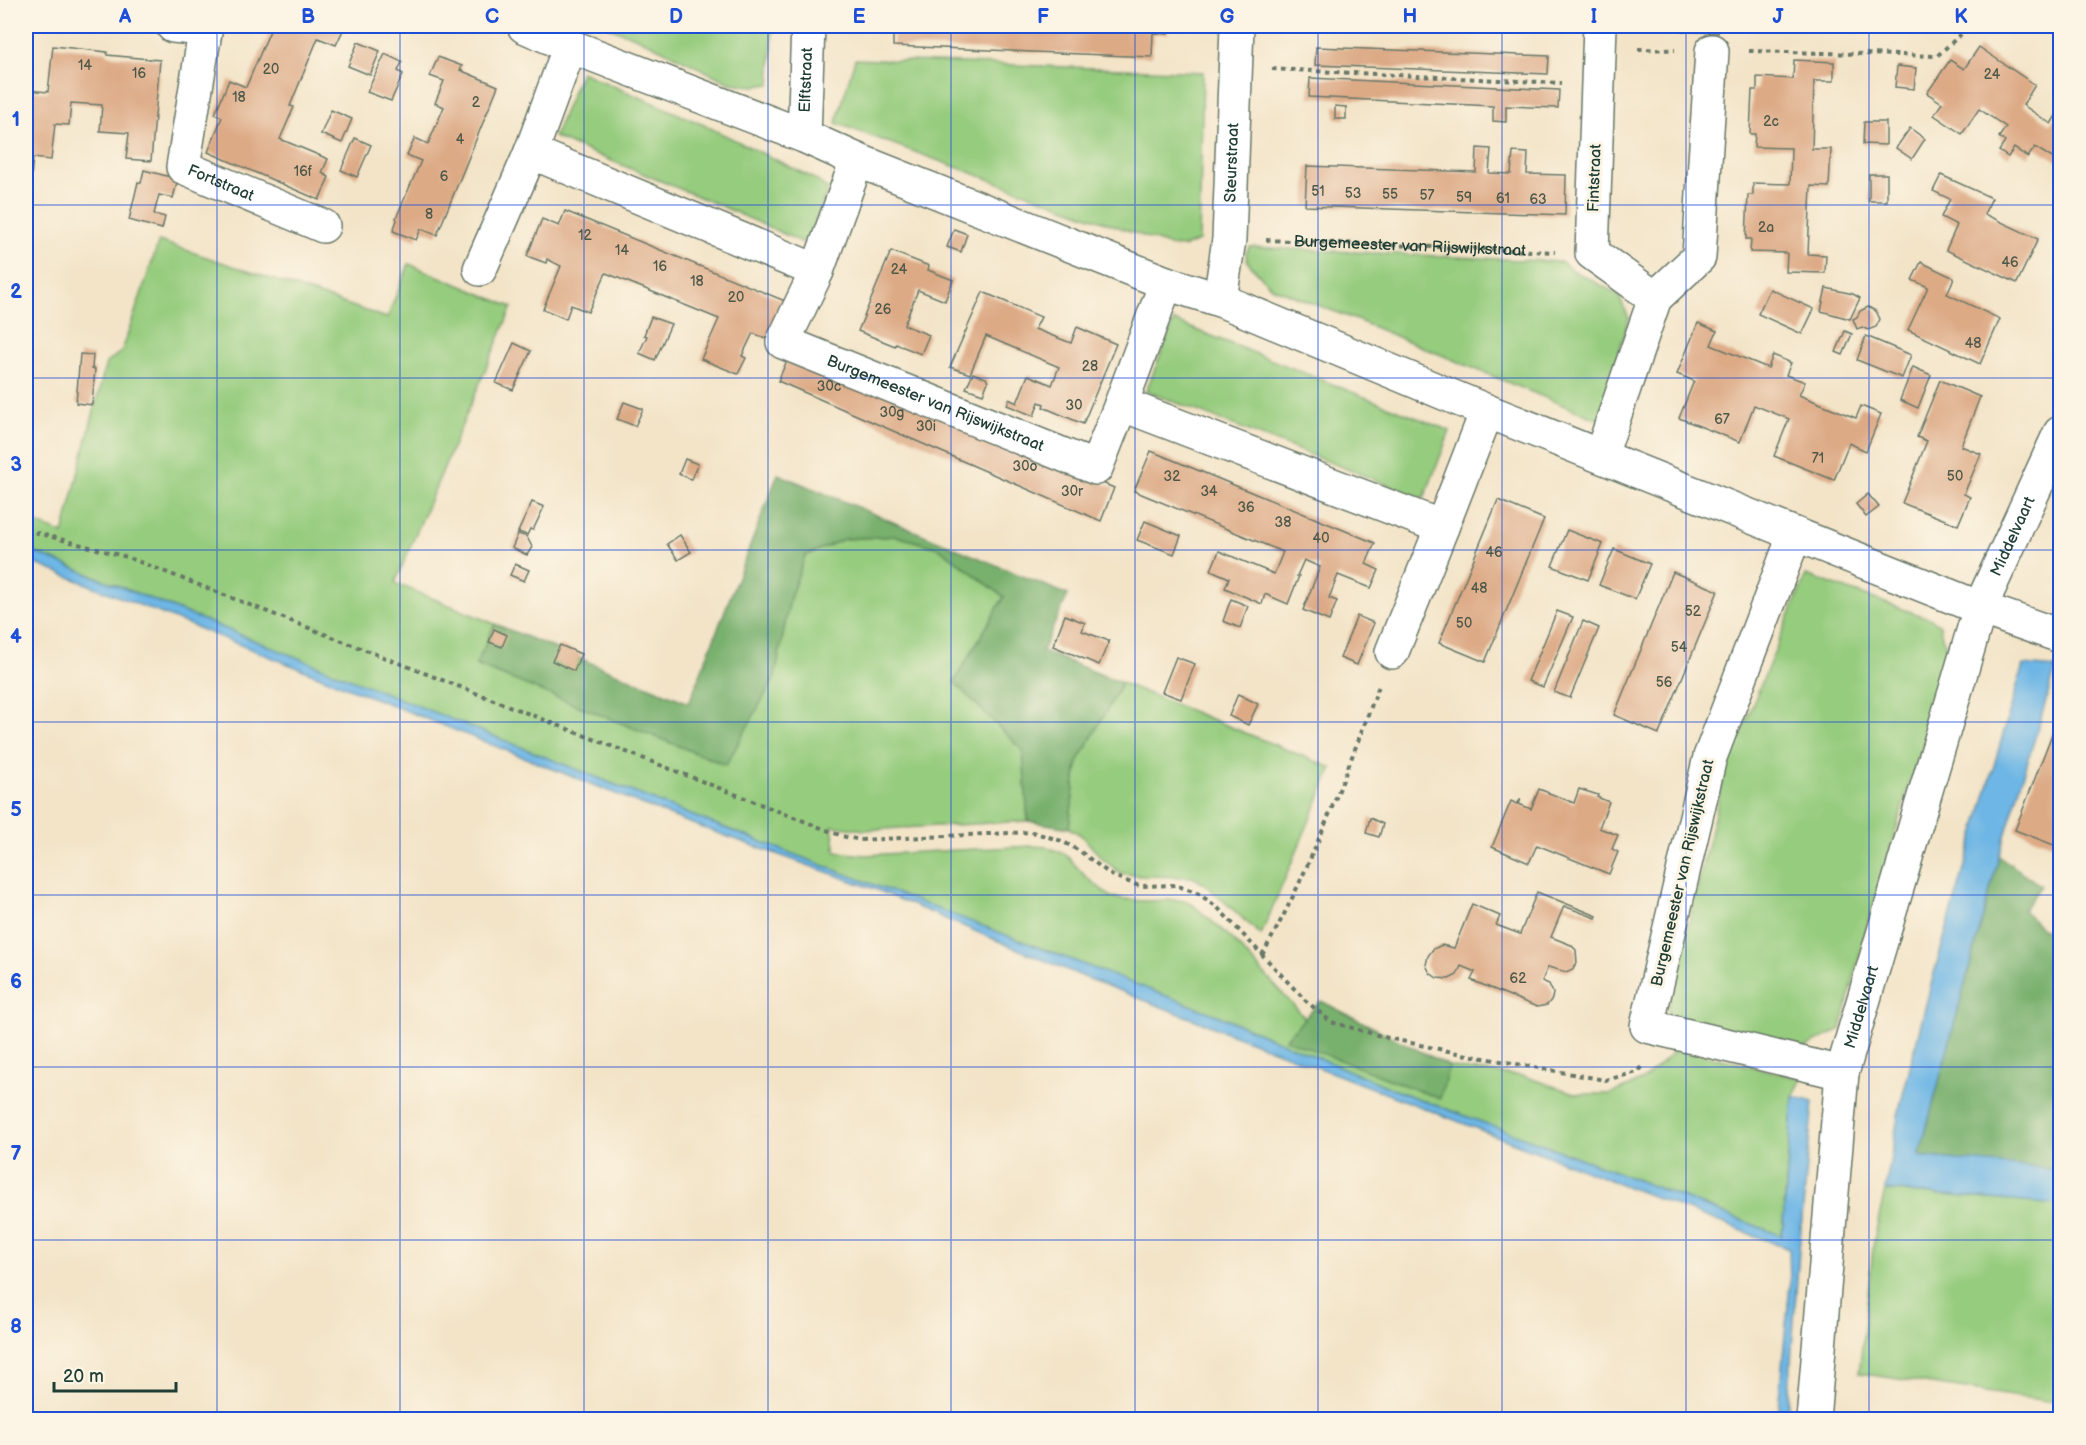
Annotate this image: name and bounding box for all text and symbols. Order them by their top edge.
text: A [118,5,132,29]
text: B [301,5,315,29]
text: C [485,5,499,29]
text: D [669,5,683,29]
text: E [853,5,866,29]
text: F [1037,5,1049,29]
text: G [1220,5,1235,29]
text: H [1403,5,1417,29]
text: I [1591,5,1597,29]
text: J [1773,5,1785,29]
text: K [1954,5,1968,29]
street label: Elftstraat [795,47,817,113]
house number: 14 [78,57,92,74]
house number: 20 [263,61,279,78]
house number: 16 [132,65,146,82]
house number: 24 [1984,66,2001,83]
house number: 18 [232,89,246,106]
house number: 2 [472,94,481,111]
text: 1 [12,108,20,132]
house number: 2c [1763,113,1779,130]
street label: Steurstraat [1221,122,1243,203]
house number: 4 [456,131,465,148]
street label: Fintstraat [1584,143,1606,212]
street label: Fortstraat [185,161,257,205]
house number: 16f [294,163,313,180]
house number: 6 [440,168,449,185]
house number: 51 [1311,183,1325,200]
house number: 53 [1345,185,1361,202]
house number: 55 [1382,186,1398,203]
house number: 57 [1420,187,1435,204]
house number: 59 [1456,189,1472,206]
house number: 61 [1496,190,1510,207]
house number: 63 [1529,191,1547,208]
house number: 8 [425,206,433,223]
house number: 2a [1758,219,1774,236]
house number: 12 [578,227,593,244]
street label: Burgemeester van Rijswijkstraat [1293,232,1527,260]
house number: 14 [615,242,629,259]
house number: 46 [2001,254,2019,271]
house number: 16 [653,258,667,275]
house number: 24 [891,261,908,278]
house number: 18 [690,273,704,290]
text: 2 [10,280,22,304]
house number: 20 [728,289,744,306]
house number: 26 [875,301,892,318]
house number: 48 [1965,335,1981,352]
street label: Burgemeester van Rijswijkstraat [824,351,1047,456]
house number: 28 [1082,358,1098,375]
house number: 30c [817,378,841,395]
house number: 30 [1066,397,1082,414]
house number: 30g [880,404,904,421]
house number: 67 [1714,411,1730,428]
house number: 30i [916,418,936,435]
house number: 71 [1812,450,1824,467]
text: 3 [10,453,22,477]
house number: 30o [1013,458,1037,475]
house number: 32 [1164,468,1181,485]
house number: 50 [1947,468,1963,485]
house number: 30r [1061,483,1084,500]
house number: 34 [1200,483,1218,500]
street label: Middelvaart [1986,493,2039,579]
house number: 36 [1237,499,1255,516]
house number: 38 [1275,514,1291,531]
house number: 40 [1313,530,1329,547]
house number: 46 [1485,544,1503,561]
house number: 48 [1471,580,1487,597]
house number: 52 [1685,603,1702,620]
house number: 50 [1456,615,1472,632]
text: 4 [10,625,22,649]
house number: 54 [1671,639,1688,656]
house number: 56 [1656,674,1673,691]
street label: Burgemeester van Rijswijkstraat [1648,758,1718,988]
text: 5 [10,798,22,822]
street label: Middelvaart [1840,963,1883,1051]
text: 6 [10,970,22,994]
house number: 62 [1510,970,1527,987]
text: 7 [10,1142,22,1166]
text: 8 [10,1315,22,1339]
scale bar [54,1355,176,1393]
text: 20 m [63,1366,104,1387]

